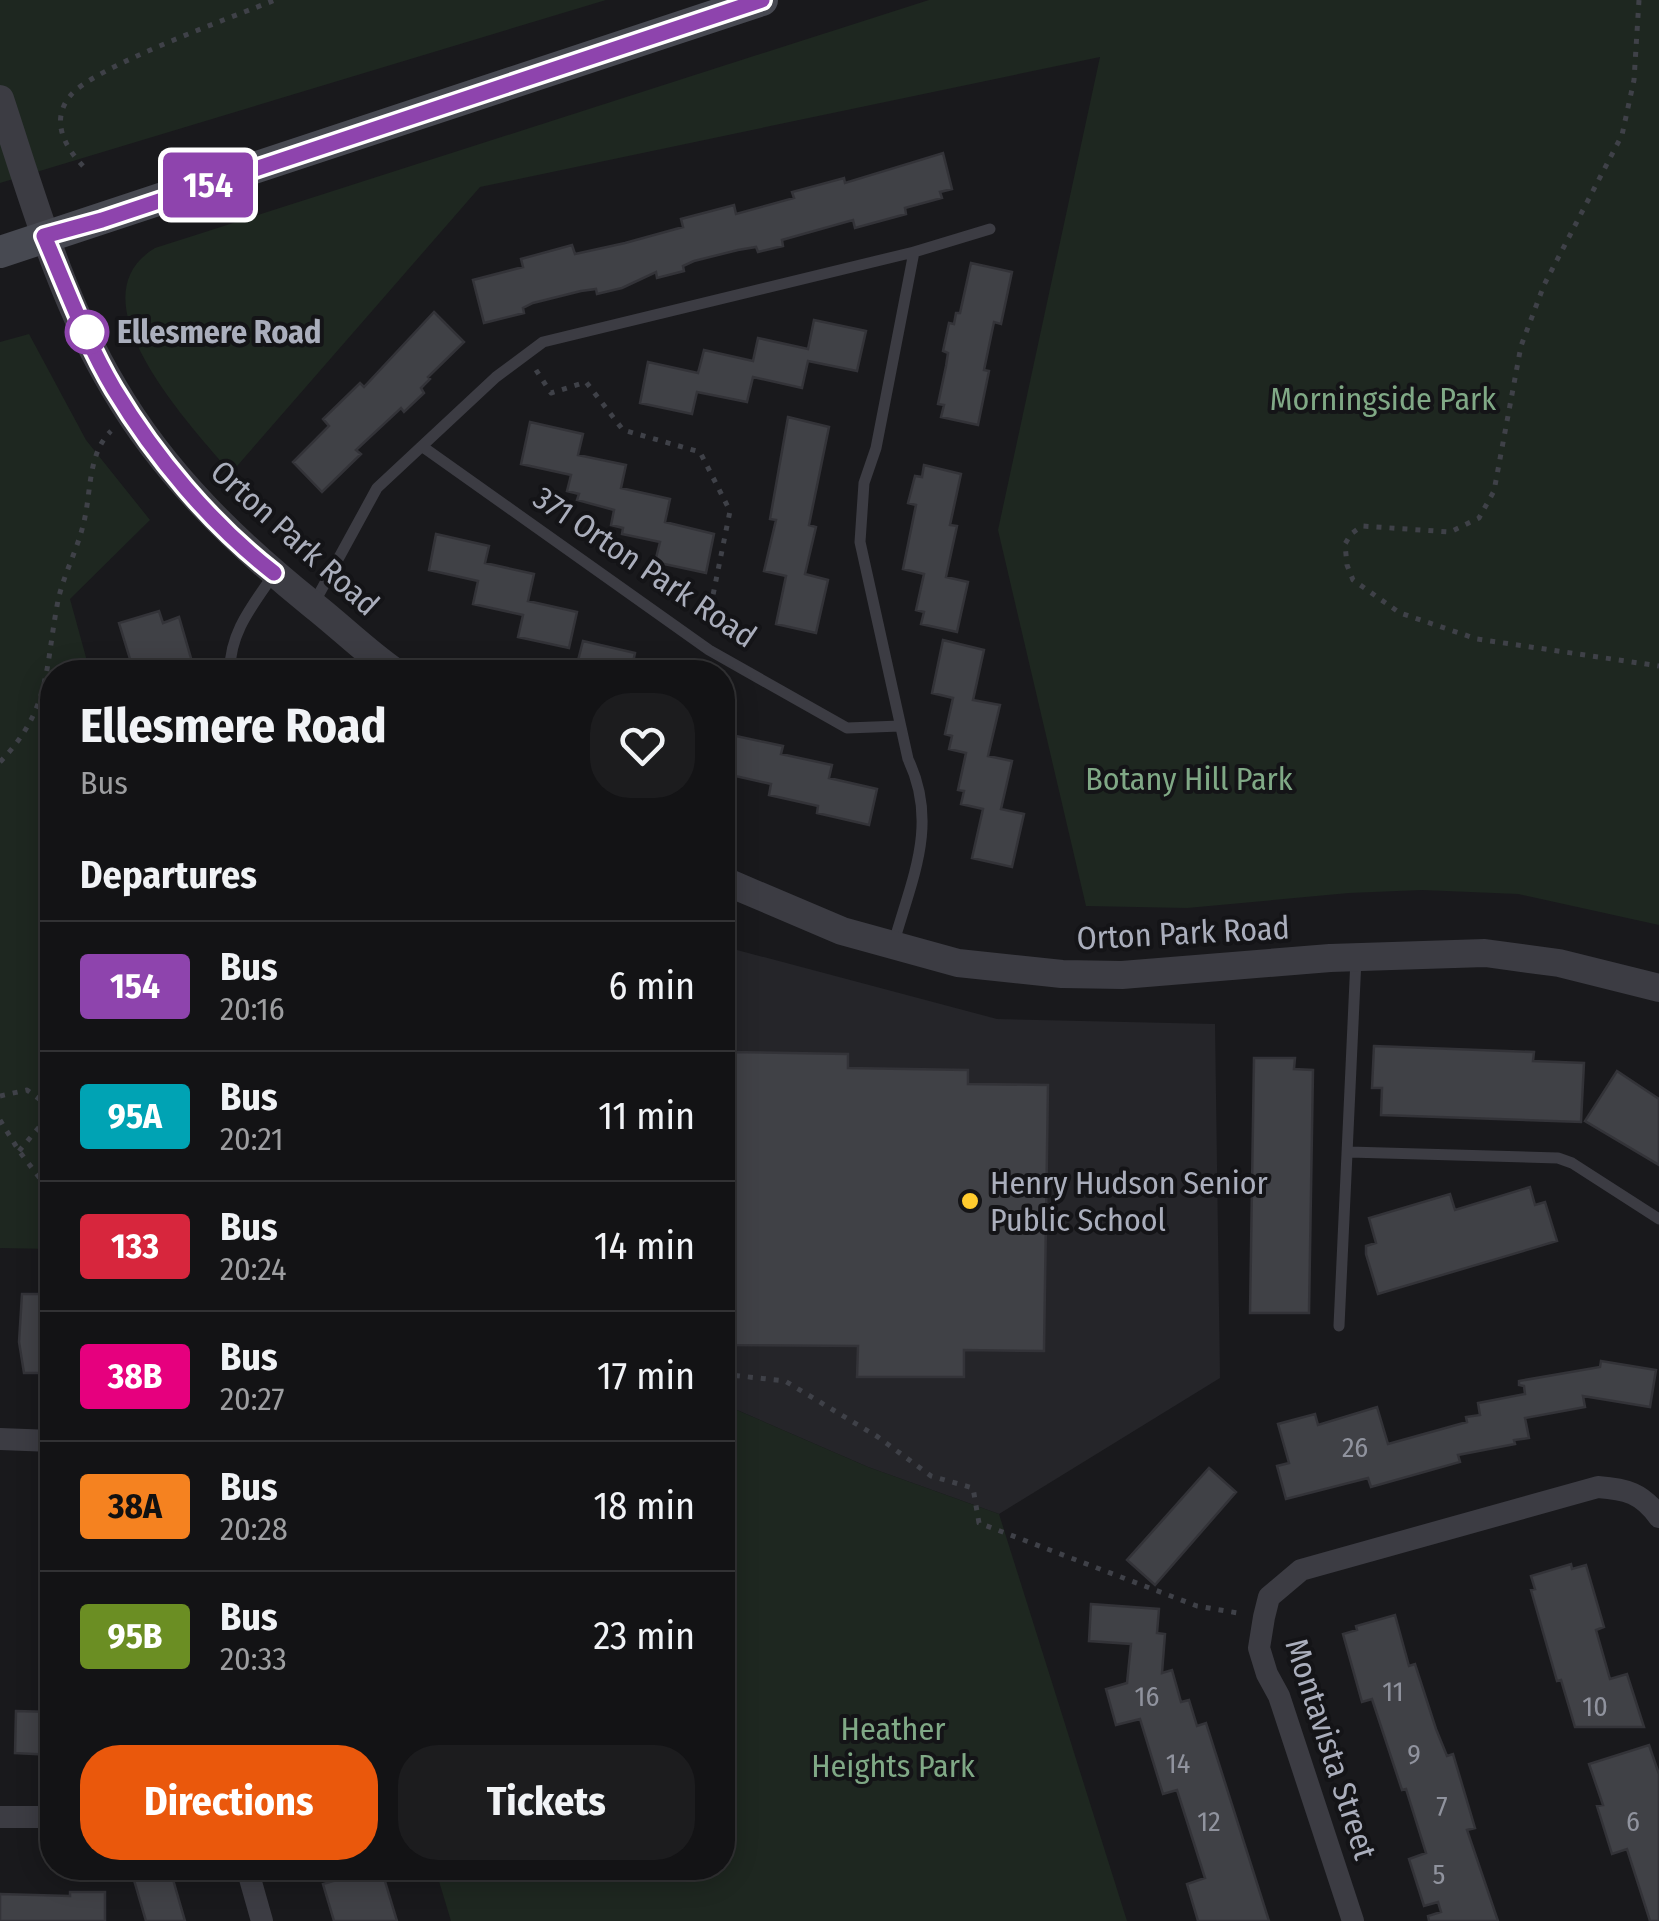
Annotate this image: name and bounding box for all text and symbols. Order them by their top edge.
line badge: 154 [150,152,266,218]
text: 154 [183,164,233,206]
marker: Ellesmere Road [66,311,108,353]
place label: Ellesmere Road [117,313,321,351]
park label: Morningside Park [1270,380,1496,418]
street label: Orton Park Road [203,453,387,623]
street label: 371 Orton Park Road [527,479,763,655]
button: heart [590,693,695,798]
text: Ellesmere Road [80,697,387,755]
park label: Botany Hill Park [1085,760,1293,798]
text: Bus [80,764,128,802]
text: Departures [80,852,257,898]
street label: Orton Park Road [1076,908,1290,958]
text: Bus [220,944,278,990]
text: 6 min [608,963,695,1009]
text: 154 [110,965,160,1007]
text: 20:16 [220,990,285,1028]
text: Bus [220,1074,278,1120]
text: 11 min [598,1093,695,1139]
text: 95A [108,1095,162,1137]
text: 20:21 [220,1120,283,1158]
place label: Henry Hudson Senior Public School [990,1164,1268,1239]
marker: Henry Hudson Senior Public School [959,1190,981,1212]
text: Bus [220,1204,278,1250]
text: 14 min [594,1223,695,1269]
text: 133 [111,1225,159,1267]
text: 20:24 [220,1250,287,1288]
text: Bus [220,1334,278,1380]
text: 17 min [597,1353,695,1399]
text: 38B [108,1355,162,1397]
text: 20:27 [220,1380,284,1418]
house number: 26 [1342,1431,1368,1464]
text: Bus [220,1464,278,1510]
text: 18 min [593,1483,695,1529]
text: 38A [108,1485,162,1527]
text: 20:28 [220,1510,288,1548]
text: Bus [220,1594,278,1640]
text: 23 min [593,1613,695,1659]
text: 95B [108,1615,162,1657]
street label: Montavista Street [1277,1634,1385,1865]
text: 20:33 [220,1640,287,1678]
house number: 11 [1382,1675,1404,1708]
house number: 16 [1135,1680,1159,1713]
house number: 10 [1582,1690,1608,1723]
park label: Heather Heights Park [811,1710,975,1785]
house number: 9 [1407,1738,1421,1771]
button: Directions [80,1745,378,1860]
button: Tickets [398,1745,695,1860]
house number: 14 [1166,1747,1190,1780]
house number: 7 [1436,1790,1448,1823]
house number: 12 [1197,1805,1221,1838]
house number: 6 [1626,1805,1640,1838]
house number: 5 [1433,1858,1445,1891]

